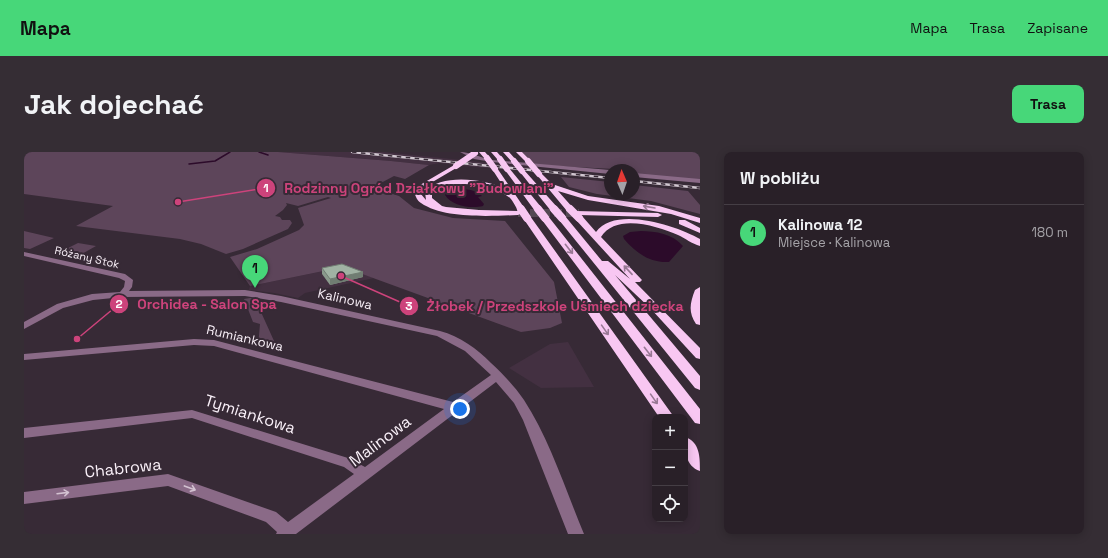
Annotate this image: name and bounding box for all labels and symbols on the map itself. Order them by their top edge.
north arrow [604,164,640,200]
callout: Rodzinny Ogród Działkowy "Budowlani" [256,175,562,201]
text: Rodzinny Ogród Działkowy "Budowlani" [284,179,554,197]
text: 1 [263,180,269,196]
one-way arrow [643,203,656,211]
street label: Różany Stok [53,243,121,271]
one-way arrow [565,243,574,254]
pin: 1 [242,255,268,288]
one-way arrow [623,265,633,275]
street label: Kalinowa [316,284,374,314]
callout: Orchidea - Salon Spa [109,291,285,317]
callout: Żłobek / Przedszkole Uśmiech dziecka [399,293,692,319]
text: Orchidea - Salon Spa [137,295,277,313]
text: 2 [115,296,123,312]
text: Żłobek / Przedszkole Uśmiech dziecka [426,297,684,315]
text: 3 [405,298,413,314]
street label: Rumiankowa [205,321,286,355]
one-way arrow [601,325,609,336]
one-way arrow [644,347,653,358]
street label: Tymiankowa [202,389,298,439]
one-way arrow [650,393,658,404]
your location [450,399,470,419]
street label: Malinowa [345,411,415,471]
street label: Chabrowa [84,454,162,482]
one-way arrow [184,484,196,492]
one-way arrow [56,489,69,497]

